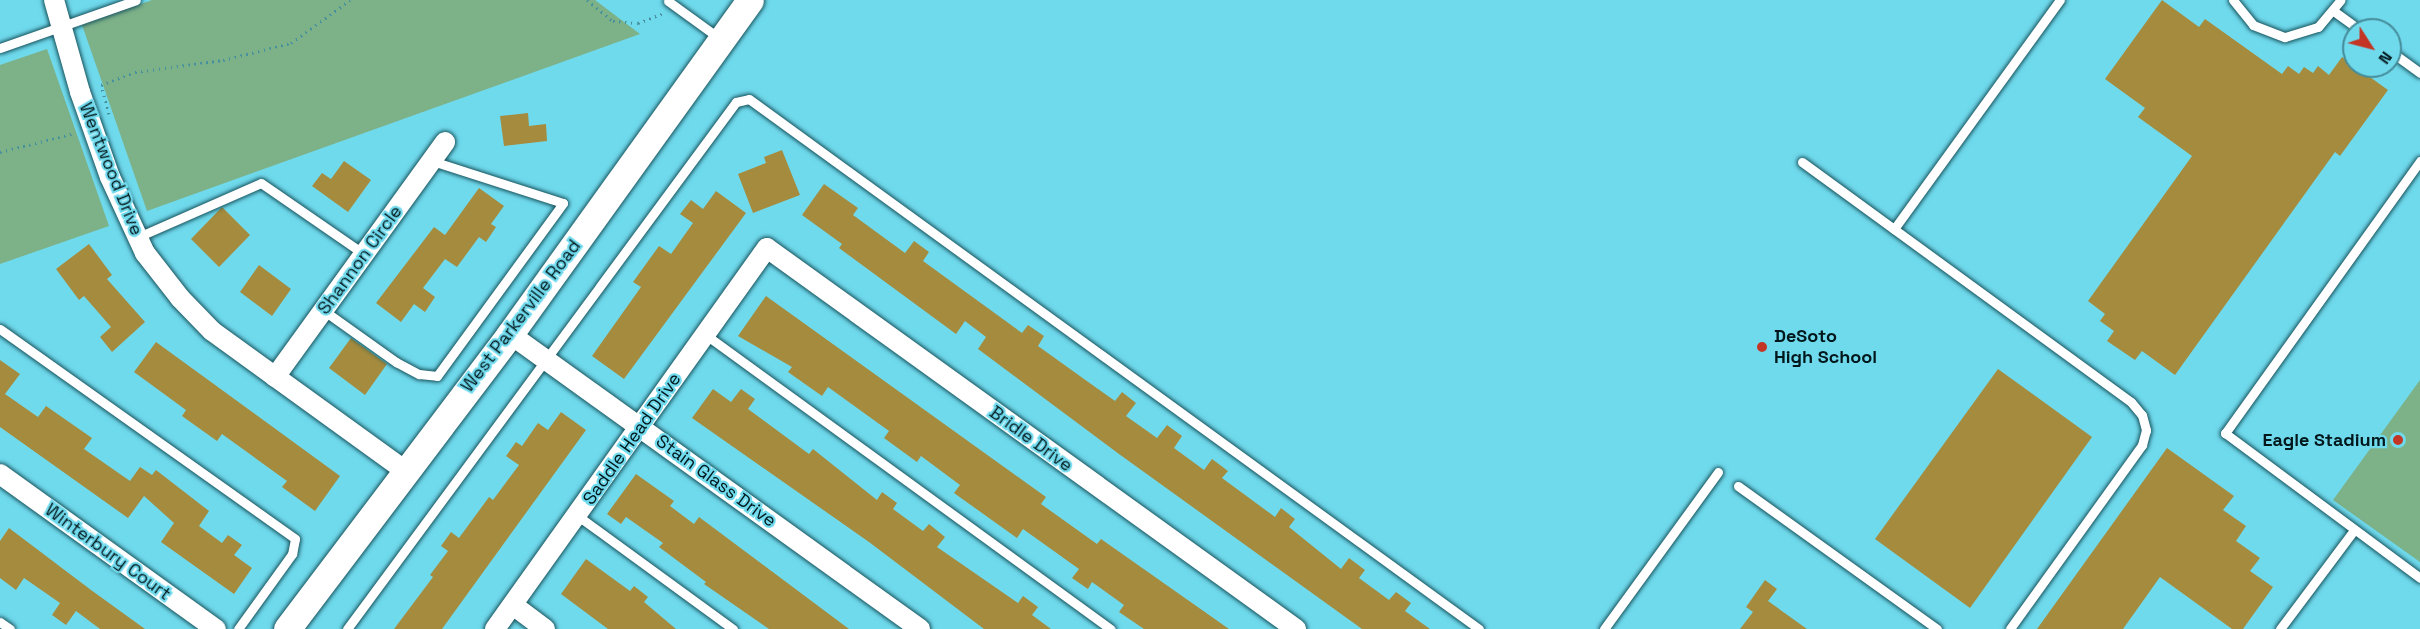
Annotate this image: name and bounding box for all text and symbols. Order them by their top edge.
north arrow [2342,18,2402,78]
text: N [2374,47,2397,68]
street label: Wentwood Drive [75,100,147,238]
street label: Shannon Circle [313,201,407,319]
street label: West Parkerville Road [457,236,585,396]
place label: DeSoto High School [1774,326,1877,368]
marker: DeSoto High School [1755,340,1769,354]
street label: Saddle Head Drive [578,369,686,509]
street label: Bridle Drive [985,402,1077,476]
place label: Eagle Stadium [2263,429,2386,451]
street label: Stain Glass Drive [652,430,780,532]
marker: Eagle Stadium [2391,433,2405,447]
street label: Winterbury Court [41,499,175,605]

